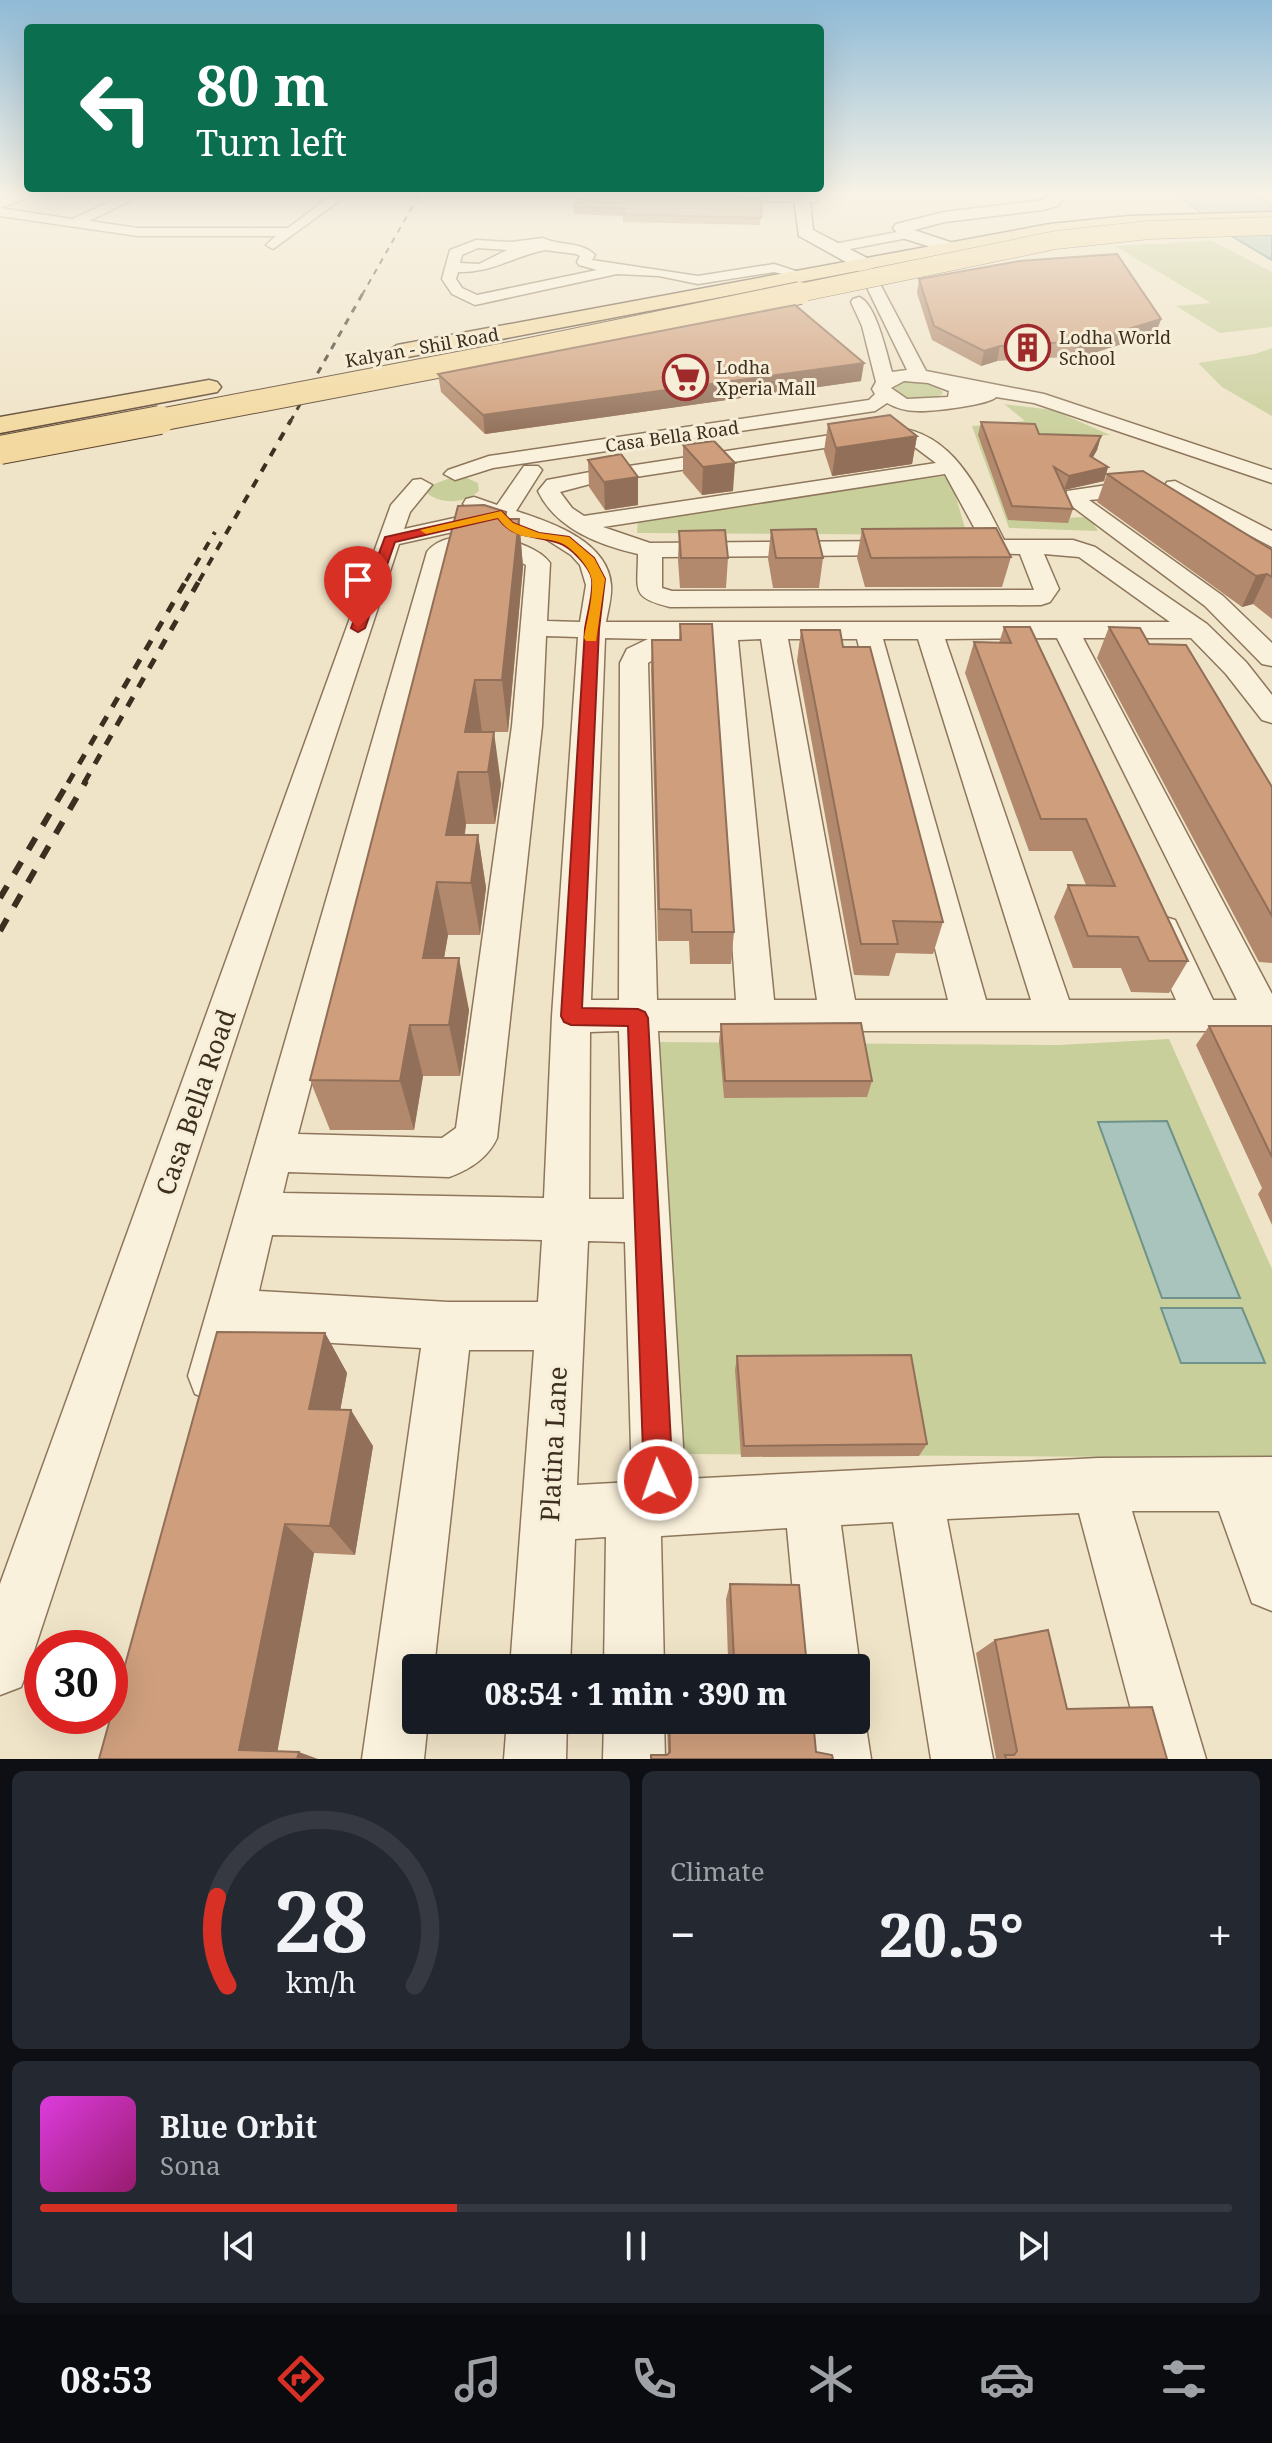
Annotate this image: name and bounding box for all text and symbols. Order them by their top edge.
text: 80 m [196,46,329,122]
icon: left [64,56,168,160]
text: Turn left [196,118,347,167]
street label: Kalyan - Shil Road [343,322,501,372]
building icon: Lodha World School [1004,323,1052,371]
place label: Lodha World School [1059,325,1171,370]
supermarket icon: Lodha Xperia Mall [661,353,709,401]
place label: Lodha Xperia Mall [716,355,816,400]
street label: Casa Bella Road [604,415,740,457]
pin [324,546,392,628]
icon: arrive [336,558,380,602]
street label: Casa Bella Road [146,1004,244,1200]
street label: Platina Lane [531,1365,575,1523]
position arrow [616,1438,700,1522]
speed limit sign: 30 [24,1630,128,1734]
text: 08:54 · 1 min · 390 m [485,1673,787,1714]
text: Climate [670,1853,765,1889]
text: 28 [274,1863,368,1976]
text: 20.5° [879,1893,1024,1975]
text: − [670,1904,695,1964]
text: + [1207,1904,1232,1964]
text: km/h [286,1962,356,2001]
text: Blue Orbit [160,2106,317,2147]
text: Sona [160,2147,221,2183]
icon: previous [217,2224,261,2268]
icon: pause [614,2224,658,2268]
icon: next [1011,2224,1055,2268]
icon: directions [273,2351,329,2407]
icon: music [450,2351,506,2407]
icon: phone [626,2351,682,2407]
icon: climate [803,2351,859,2407]
icon: car [979,2351,1035,2407]
icon: filters [1156,2351,1212,2407]
text: 08:53 [60,2355,153,2404]

